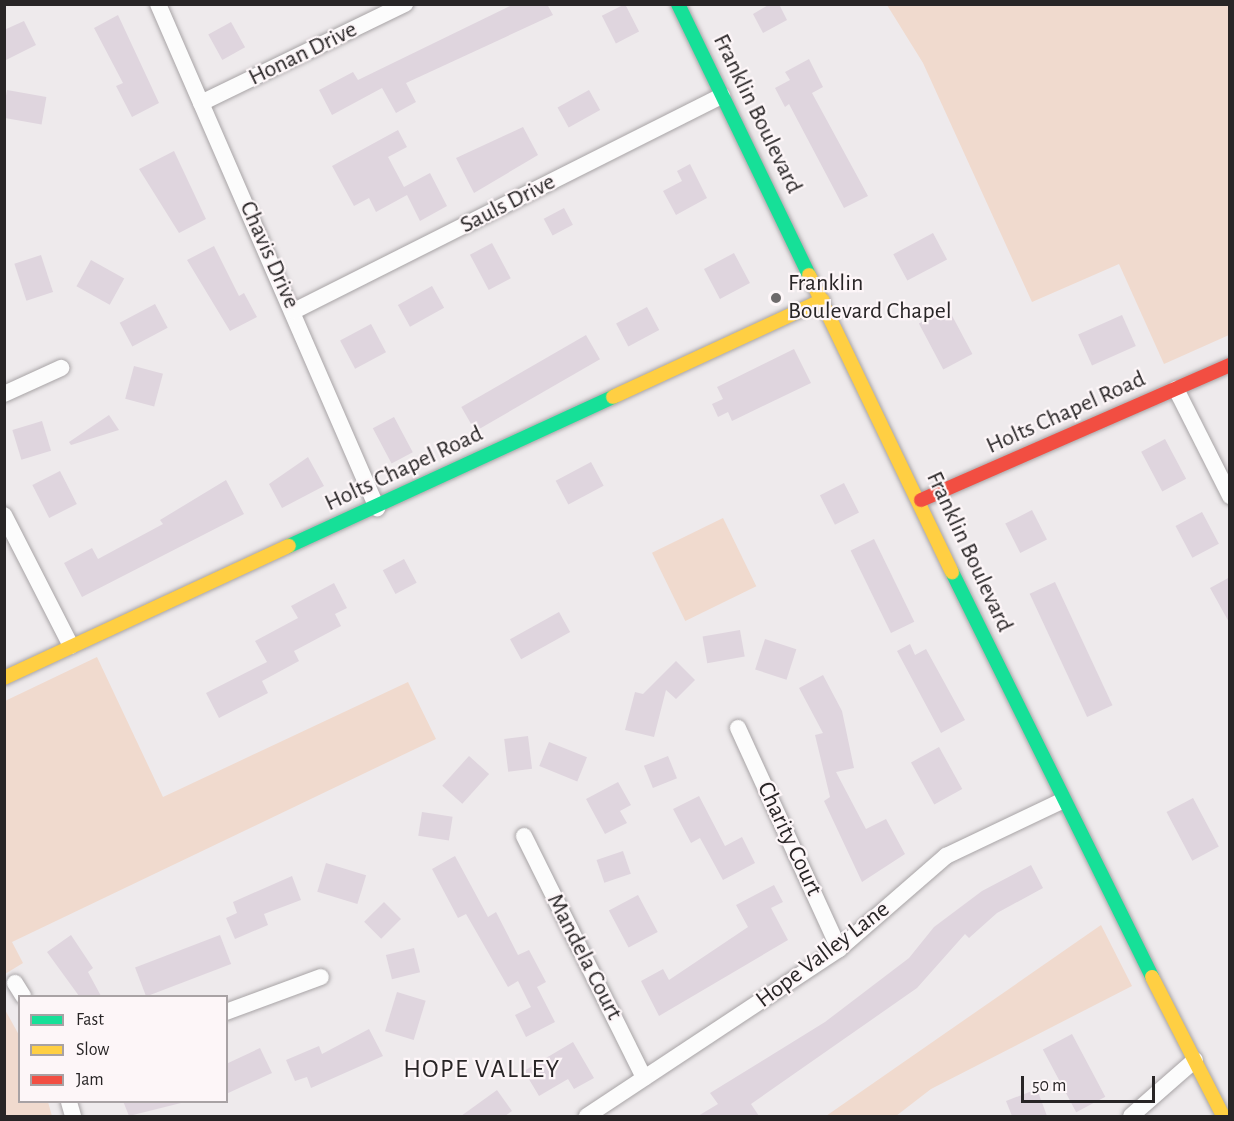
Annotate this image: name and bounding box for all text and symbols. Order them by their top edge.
street label: Honan Drive [244,15,362,93]
street label: Franklin Boulevard [706,30,808,198]
street label: Sauls Drive [456,168,560,240]
street label: Chavis Drive [233,197,305,313]
place label: Franklin Boulevard Chapel [788,270,952,326]
marker: Franklin Boulevard Chapel [769,291,783,305]
street label: Holts Chapel Road [982,365,1150,461]
street label: Holts Chapel Road [320,420,488,518]
street label: Franklin Boulevard [919,467,1019,637]
street label: Charity Court [750,777,828,901]
street label: Mandela Court [540,889,628,1025]
street label: Hope Valley Lane [751,895,895,1015]
legend [18,995,228,1103]
text: Fast [76,1011,104,1029]
text: Slow [76,1041,109,1059]
district label: HOPE VALLEY [403,1054,561,1086]
scale bar [1024,1064,1158,1102]
text: Jam [76,1071,104,1089]
text: 50 m [1032,1077,1066,1095]

